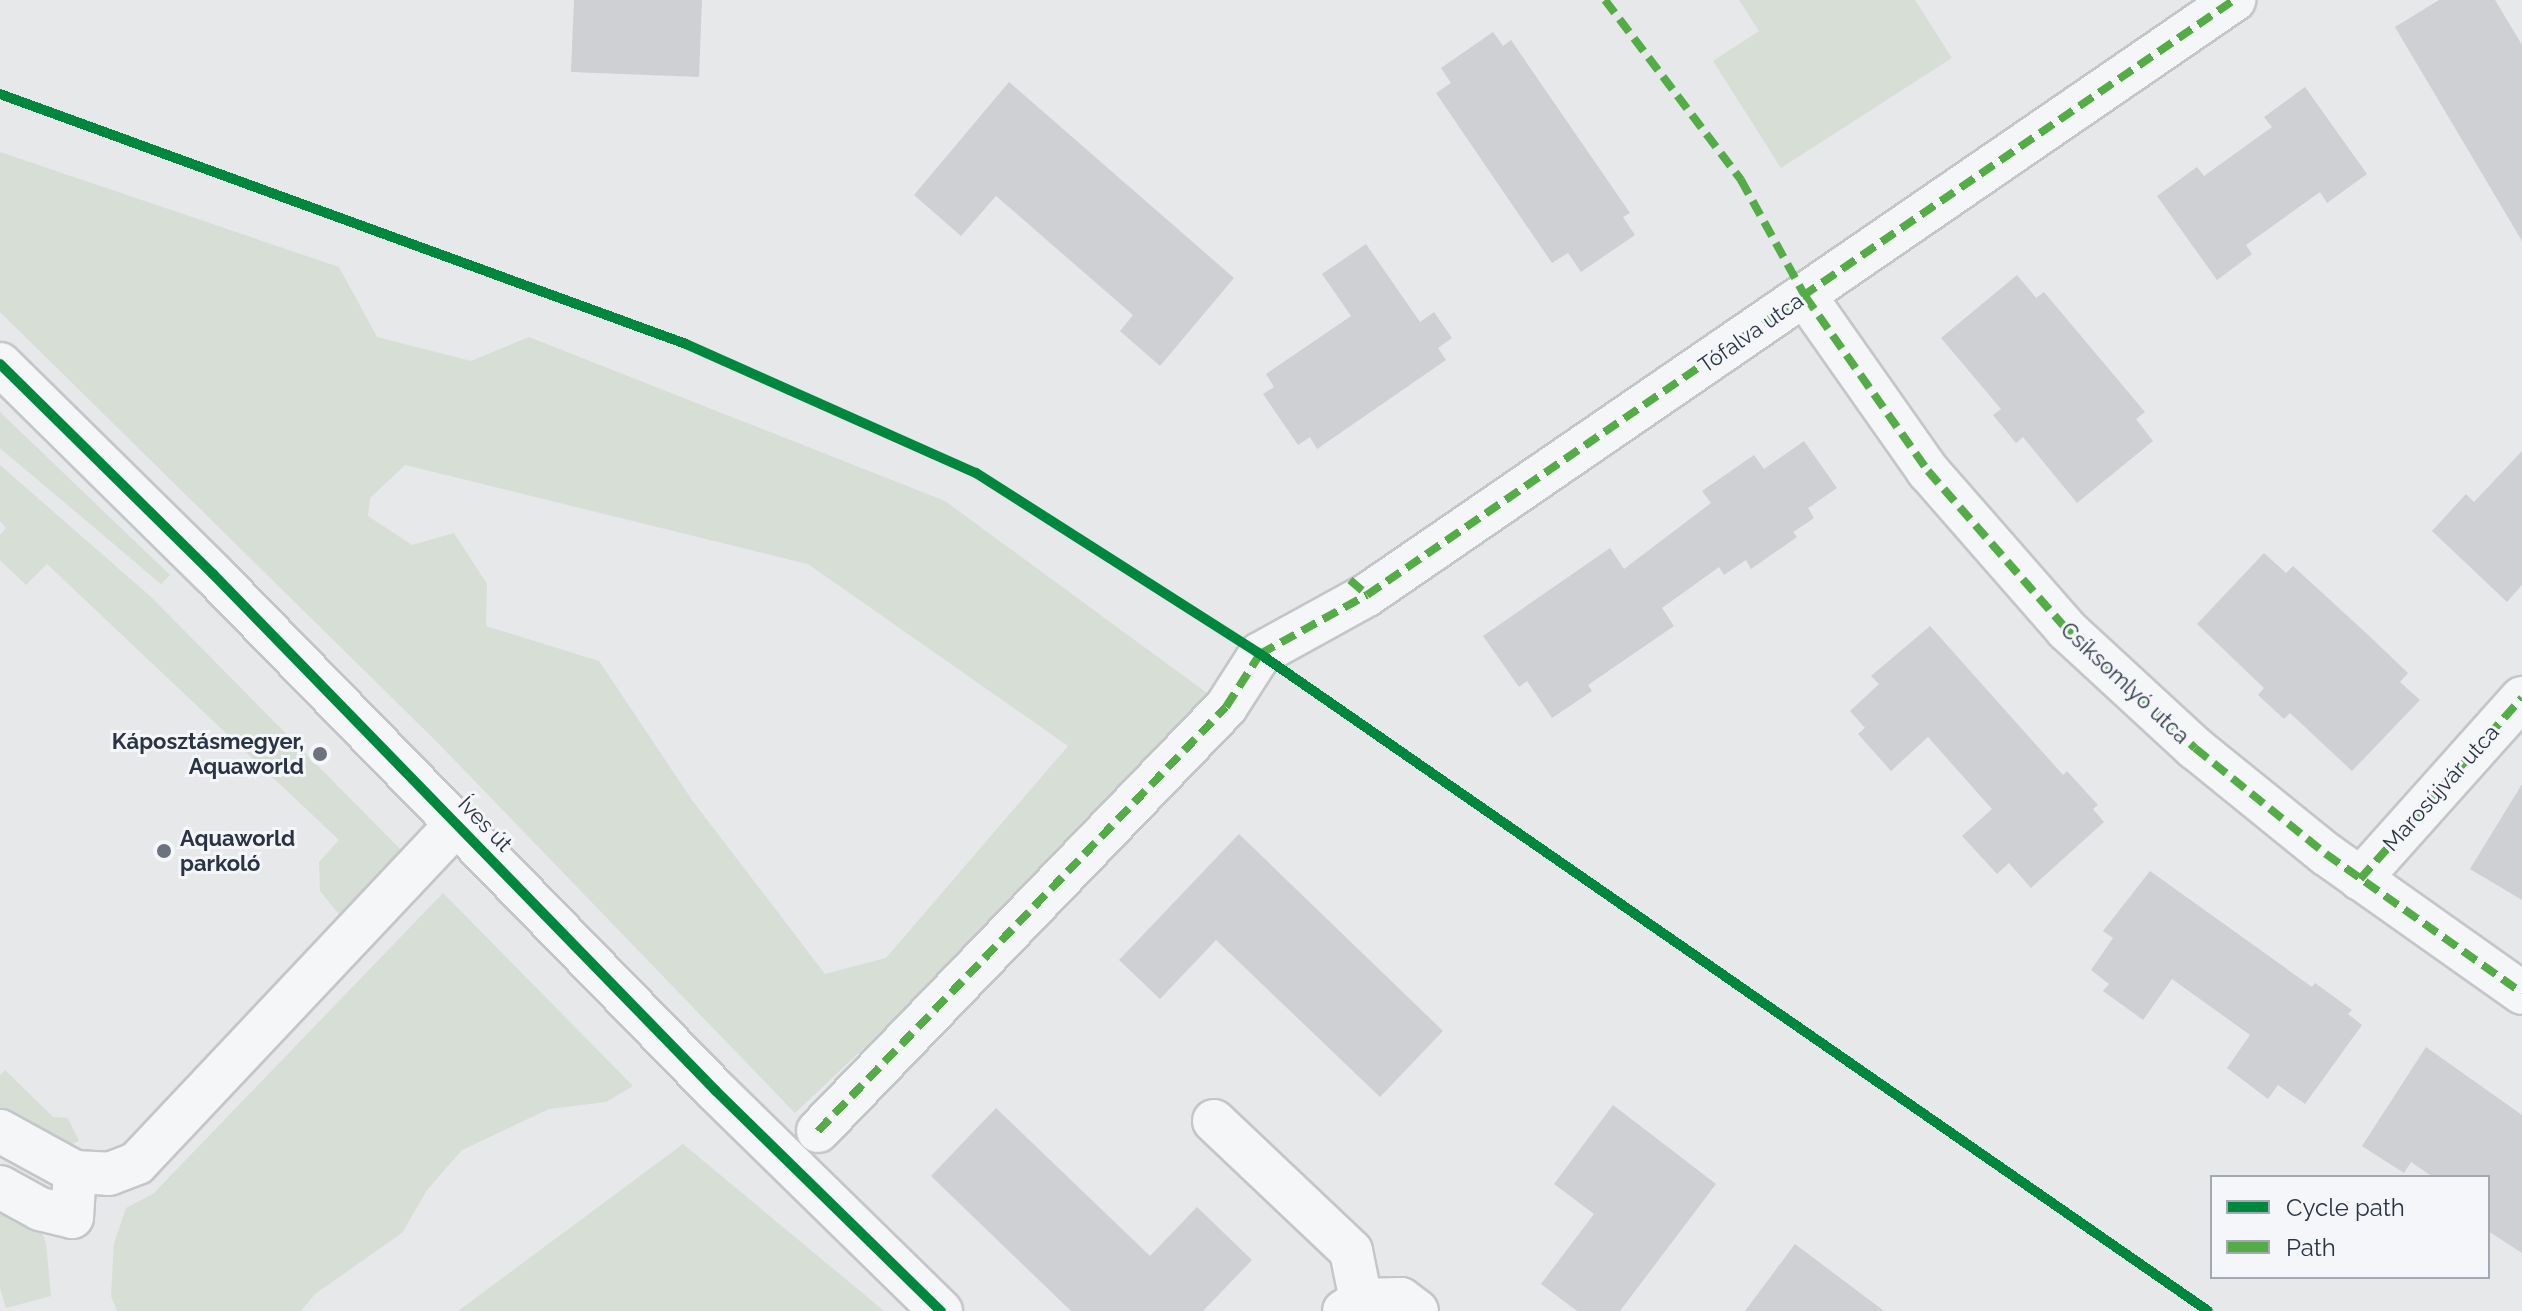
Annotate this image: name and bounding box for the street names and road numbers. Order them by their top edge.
street label: Tófalva utca [1693,287,1809,379]
street label: Csíksomlyó utca [2055,617,2195,749]
street label: Marosújvár utca [2377,719,2505,857]
street label: Íves út [452,791,518,857]

